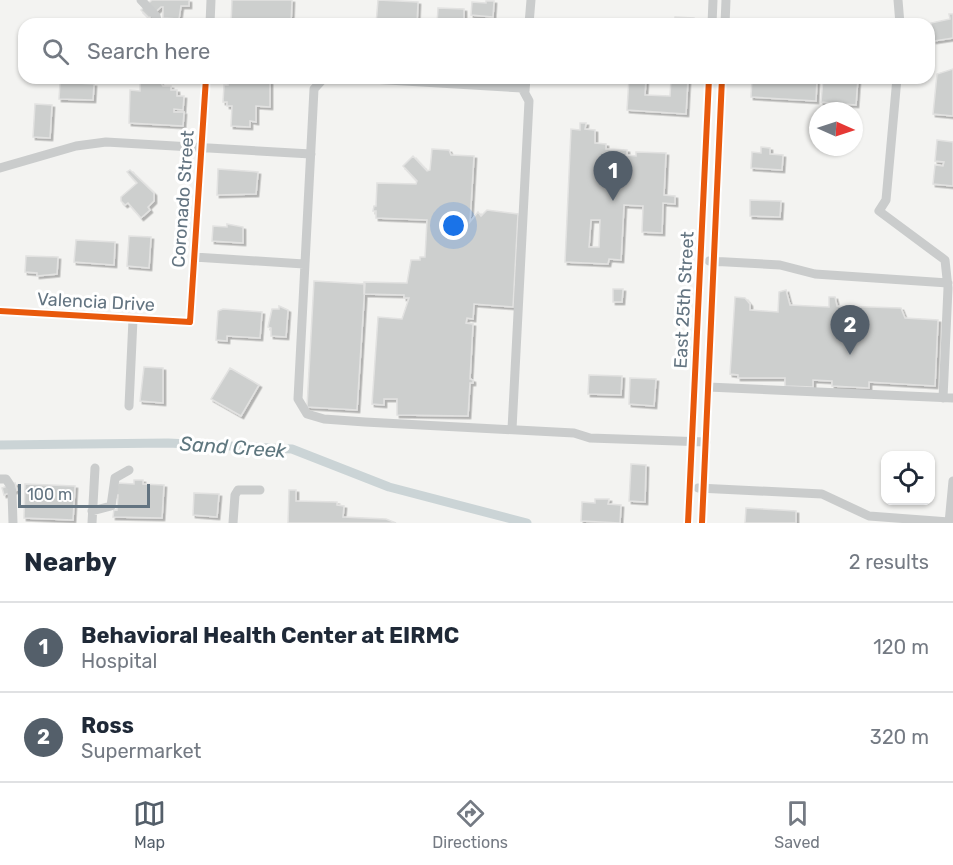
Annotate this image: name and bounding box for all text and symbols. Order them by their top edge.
search box [18,18,935,84]
icon: search [39,35,72,68]
text: Search here [87,38,210,65]
north arrow [809,102,863,156]
street label: Coronado Street [167,130,199,268]
pin: 1 [594,152,632,201]
your location [439,211,468,240]
street label: East 25th Street [669,231,699,369]
street label: Valencia Drive [36,288,156,316]
pin: 2 [830,306,870,355]
water label: Sand Creek [179,431,288,463]
map controls [881,451,935,505]
button: locate [881,451,935,505]
scale bar [18,481,150,508]
text: 100 m [27,485,72,504]
text: Nearby [24,547,117,578]
text: 2 results [849,550,929,574]
text: Behavioral Health Center at EIRMC [81,622,459,649]
text: 1 [39,635,48,659]
text: 120 m [873,635,929,659]
text: Hospital [81,649,157,673]
text: Ross [81,712,134,739]
text: 2 [37,725,50,749]
text: 320 m [870,725,929,749]
text: Supermarket [81,739,201,763]
tab: Map [133,797,166,852]
tab: Directions [432,797,508,852]
tab: Saved [774,797,820,852]

